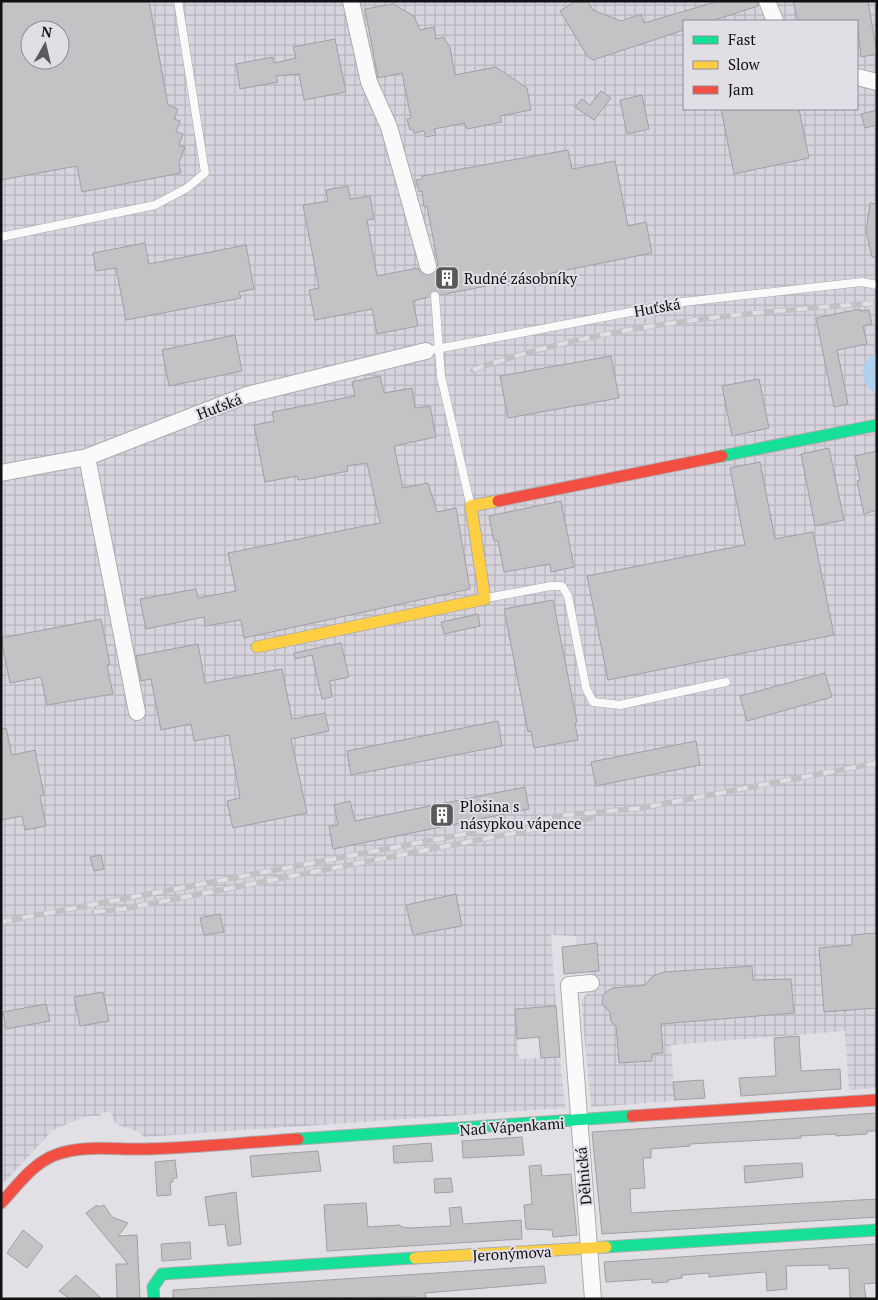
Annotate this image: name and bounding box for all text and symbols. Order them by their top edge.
north arrow [20,20,70,70]
legend [683,20,858,110]
text: N [40,21,54,42]
text: Fast [728,29,756,49]
text: Slow [728,54,761,74]
text: Jam [728,79,754,99]
building icon: Rudné zásobníky [434,265,460,291]
place label: Rudné zásobníky [464,268,578,288]
street label: Huťská [632,293,682,321]
street label: Huťská [194,388,245,424]
place label: Plošina s násypkou vápence [460,796,582,833]
building icon: Plošina s násypkou vápence [429,802,455,828]
street label: Nad Vápenkami [459,1112,565,1140]
street label: Dělnická [570,1146,596,1206]
street label: Jeronýmova [472,1241,553,1265]

